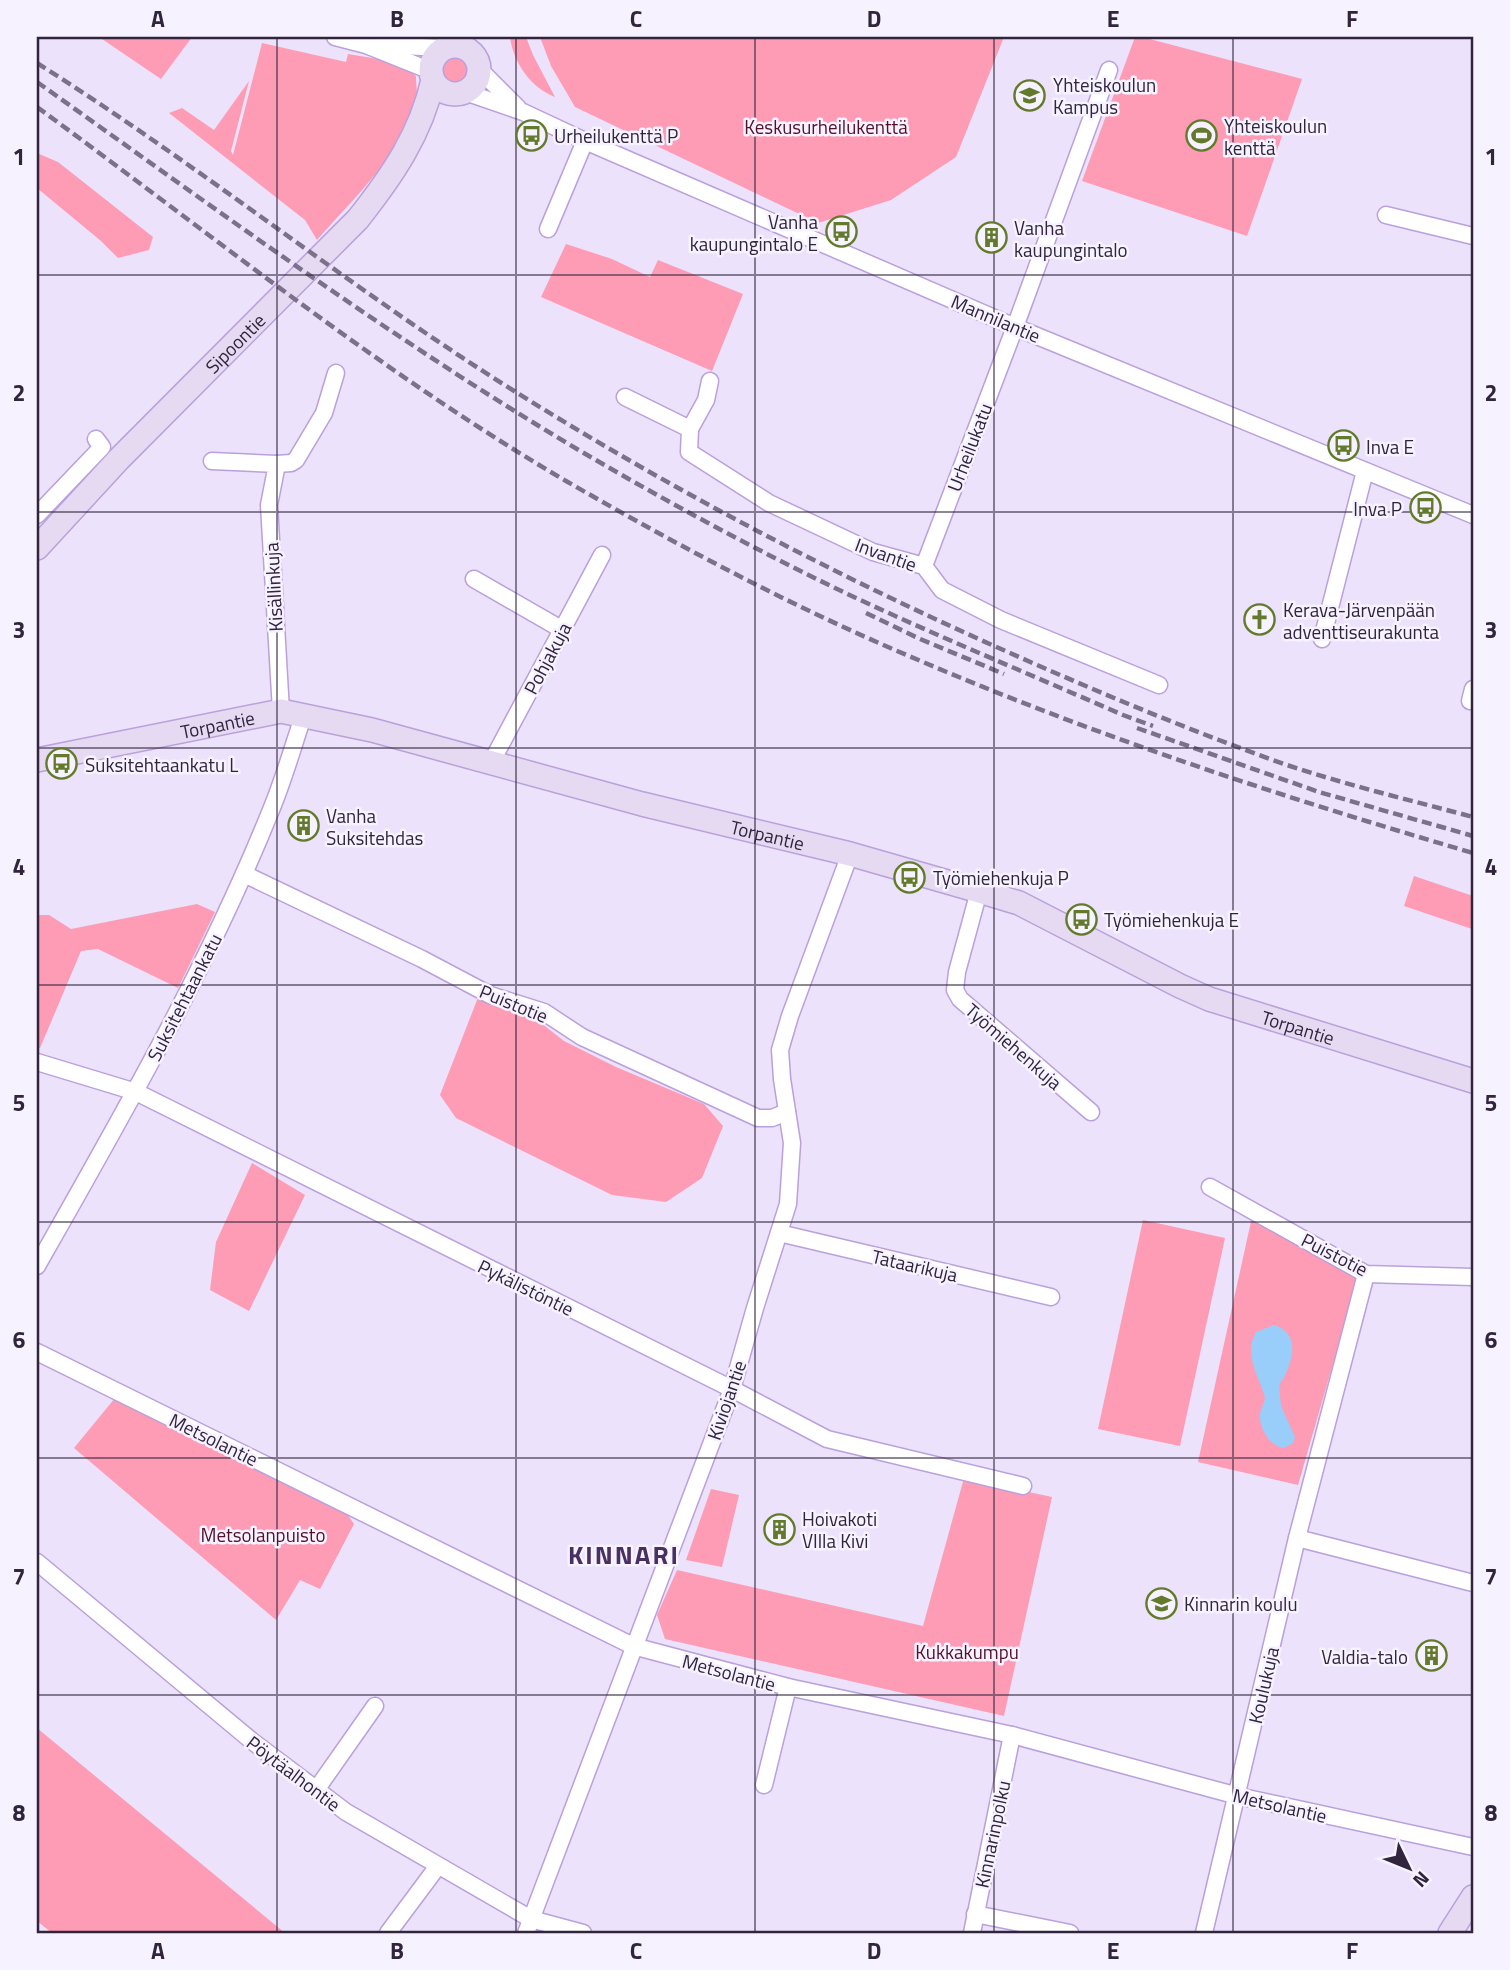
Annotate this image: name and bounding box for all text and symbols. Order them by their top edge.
text: A [151,1,165,36]
text: B [390,1,404,36]
text: C [630,1,642,36]
text: D [867,1,881,36]
text: E [1107,1,1119,36]
text: F [1346,1,1358,36]
place label: Yhteiskoulun Kampus [1053,70,1156,121]
school or university icon: Yhteiskoulun Kampus [1013,78,1047,112]
place label: Yhteiskoulun kenttä [1224,111,1327,162]
park label: Keskusurheilukenttä [744,112,908,141]
bus stop icon: Urheilukenttä P [514,118,548,152]
sports icon: Yhteiskoulun kenttä [1184,119,1218,153]
place label: Urheilukenttä P [554,121,678,150]
text: 1 [13,139,25,174]
text: 1 [1485,139,1497,174]
place label: Vanha kaupungintalo E [690,207,818,258]
place label: Vanha kaupungintalo [1014,213,1128,264]
bus stop icon: Vanha kaupungintalo E [824,215,858,249]
building icon: Vanha kaupungintalo [974,221,1008,255]
street label: Mannilantie [947,286,1045,350]
street label: Sipoontie [198,306,272,380]
text: 2 [13,375,25,410]
text: 2 [1485,375,1497,410]
street label: Urheilukatu [939,399,999,495]
bus stop icon: Inva E [1326,429,1360,463]
place label: Inva E [1366,432,1414,461]
bus stop icon: Inva P [1408,491,1442,525]
place label: Inva P [1353,494,1402,523]
street label: Invantie [851,529,921,579]
street label: Kisällinkuja [256,541,290,632]
place label: Kerava-Järvenpään adventtiseurakunta [1283,595,1439,646]
church icon: Kerava-Järvenpään adventtiseurakunta [1243,603,1277,637]
text: 3 [13,612,25,647]
text: 3 [1485,612,1497,647]
street label: Pohjakuja [516,616,578,699]
street label: Torpantie [178,702,257,745]
bus stop icon: Suksitehtaankatu L [45,747,79,781]
place label: Suksitehtaankatu L [85,750,238,779]
place label: Vanha Suksitehdas [326,801,424,852]
building icon: Vanha Suksitehdas [286,809,320,843]
street label: Torpantie [728,811,808,857]
text: 4 [13,849,25,884]
text: 4 [1485,849,1497,884]
bus stop icon: Työmiehenkuja P [893,860,927,894]
place label: Työmiehenkuja P [933,863,1069,892]
bus stop icon: Työmiehenkuja E [1064,902,1098,936]
place label: Työmiehenkuja E [1104,905,1239,934]
street label: Suksitehtaankatu [139,928,229,1066]
street label: Puistotie [475,976,553,1030]
street label: Työmiehenkuja [959,996,1069,1097]
street label: Torpantie [1258,1002,1338,1052]
text: 5 [13,1085,25,1120]
text: 5 [1485,1085,1497,1120]
street label: Puistotie [1297,1225,1373,1283]
street label: Tataarikuja [869,1241,961,1289]
street label: Pykälistöntie [473,1251,579,1323]
text: 6 [13,1322,26,1357]
text: 6 [1485,1322,1498,1357]
street label: Kiviojantie [699,1356,753,1444]
street label: Metsolantie [165,1405,263,1473]
place label: Hoivakoti VIlla Kivi [802,1504,877,1555]
building icon: Hoivakoti VIlla Kivi [762,1512,796,1546]
park label: Metsolanpuisto [201,1520,325,1549]
district label: KINNARI [568,1535,680,1574]
text: 7 [13,1559,25,1594]
text: 7 [1485,1559,1497,1594]
school or university icon: Kinnarin koulu [1144,1586,1178,1620]
place label: Kinnarin koulu [1184,1589,1297,1618]
park label: Kukkakumpu [915,1637,1019,1666]
building icon: Valdia-talo [1414,1639,1448,1673]
place label: Valdia-talo [1321,1642,1408,1671]
street label: Koulukuja [1240,1643,1286,1726]
street label: Metsolantie [679,1646,779,1698]
street label: Pöytäalhontie [241,1728,347,1818]
street label: Kinnarinpolku [966,1777,1018,1891]
street label: Metsolantie [1230,1780,1330,1830]
text: 8 [13,1795,26,1830]
text: 8 [1485,1795,1498,1830]
north arrow [1374,1834,1444,1904]
text: N [1407,1865,1437,1895]
text: A [151,1933,165,1968]
text: B [390,1933,404,1968]
text: C [630,1933,642,1968]
text: D [867,1933,881,1968]
text: E [1107,1933,1119,1968]
text: F [1346,1933,1358,1968]

